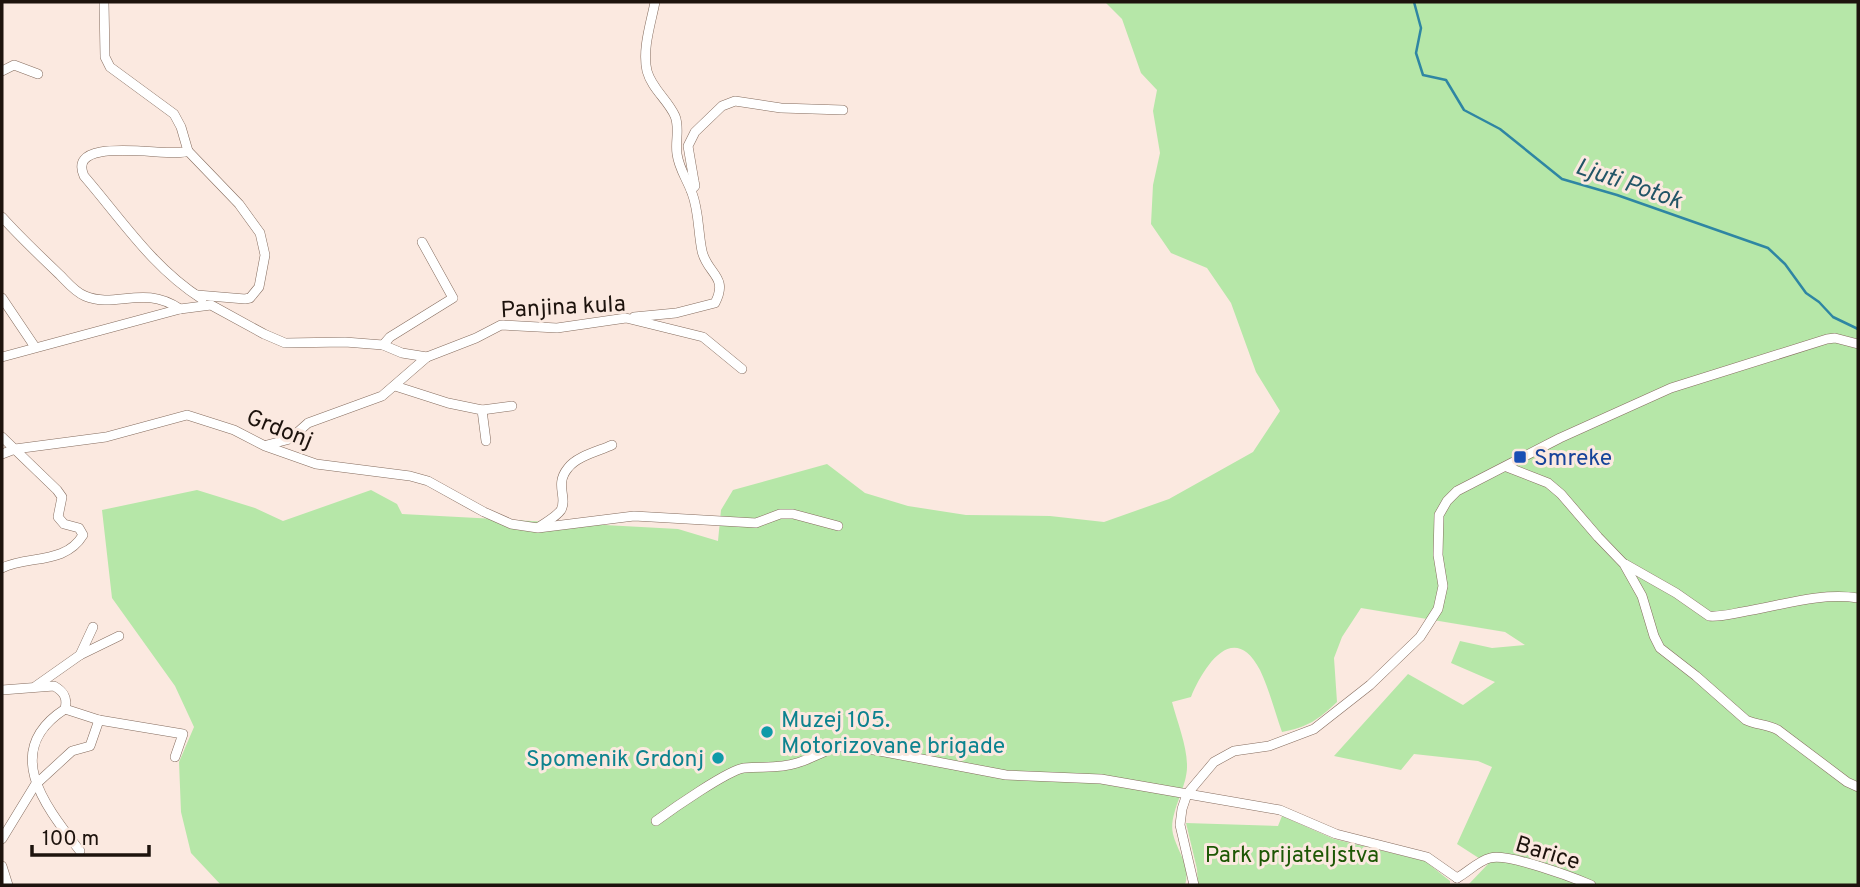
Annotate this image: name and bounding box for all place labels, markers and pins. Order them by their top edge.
place label: Smreke [1534,445,1612,474]
marker: Smreke [1512,449,1528,465]
place label: Muzej 105. Motorizovane brigade [781,707,1005,762]
marker: Muzej 105. Motorizovane brigade [759,724,775,740]
place label: Spomenik Grdonj [526,746,704,775]
marker: Spomenik Grdonj [710,750,726,766]

